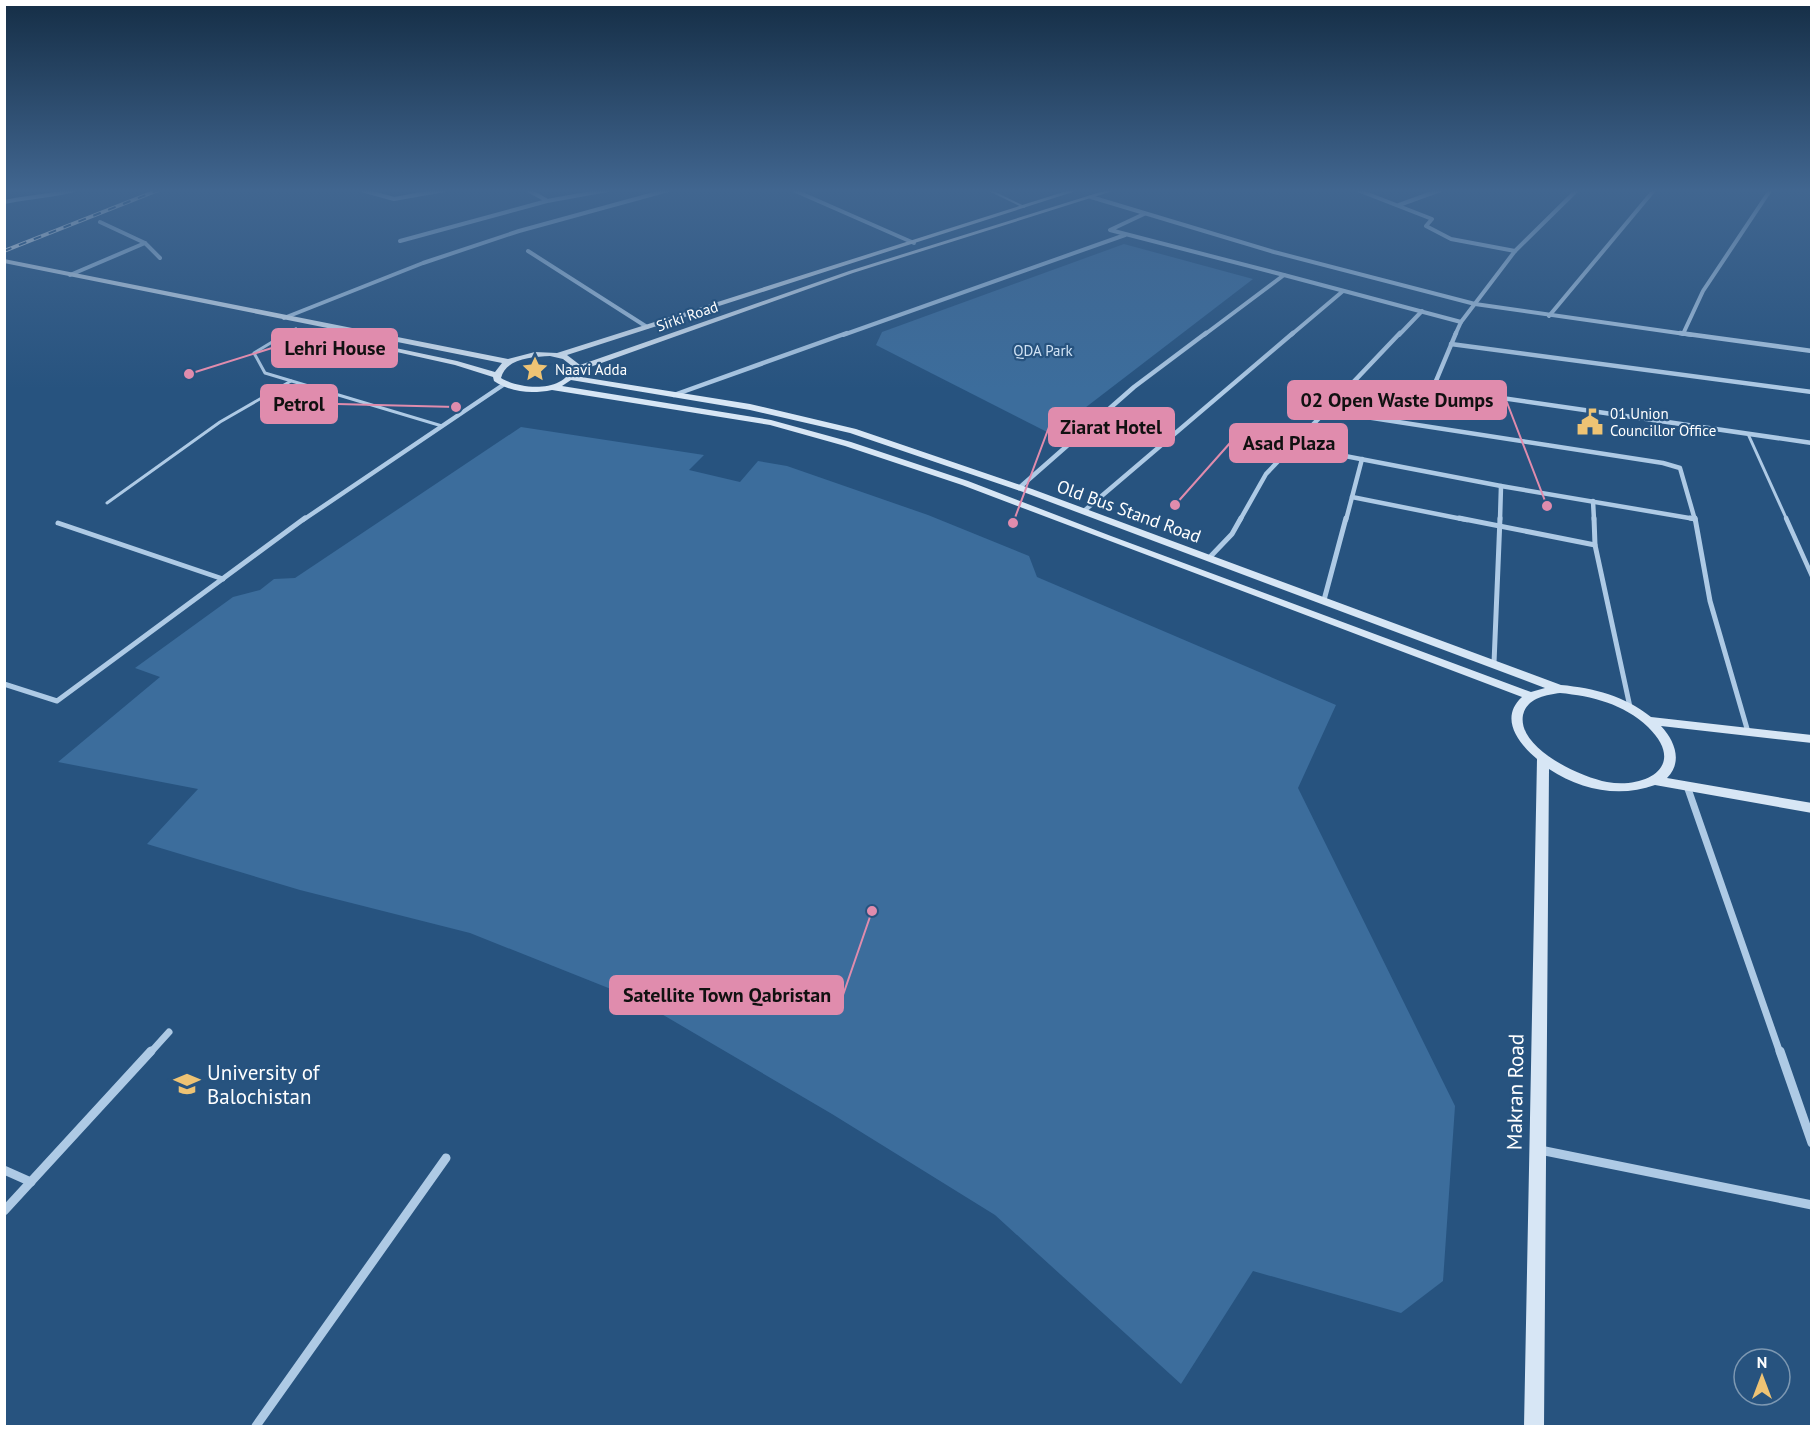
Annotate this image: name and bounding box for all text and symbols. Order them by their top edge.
street label: Sirki Road [654,297,720,335]
callout: Lehri House [272,329,397,367]
text: Lehri House [284,335,386,361]
park label: QDA Park [1013,341,1074,360]
place icon: Naavi Adda [520,354,550,384]
place label: Naavi Adda [555,360,627,379]
callout: 02 Open Waste Dumps [1288,381,1506,419]
callout: Petrol [261,385,337,423]
text: 02 Open Waste Dumps [1300,387,1494,413]
text: Petrol [273,391,325,417]
place label: 01 Union Councillor Office [1610,404,1716,440]
public building icon: 01 Union Councillor Office [1575,407,1605,437]
callout: Ziarat Hotel [1049,408,1174,446]
text: Ziarat Hotel [1060,414,1162,440]
callout: Asad Plaza [1230,424,1347,462]
text: Asad Plaza [1243,430,1335,456]
street label: Old Bus Stand Road [1054,474,1204,548]
callout: Satellite Town Qabristan [610,976,843,1014]
text: Satellite Town Qabristan [623,982,831,1008]
street label: Makran Road [1500,1034,1530,1150]
place label: University of Balochistan [207,1059,321,1110]
school or university icon: University of Balochistan [172,1069,202,1099]
north arrow [1732,1347,1792,1407]
text: N [1757,1352,1767,1372]

